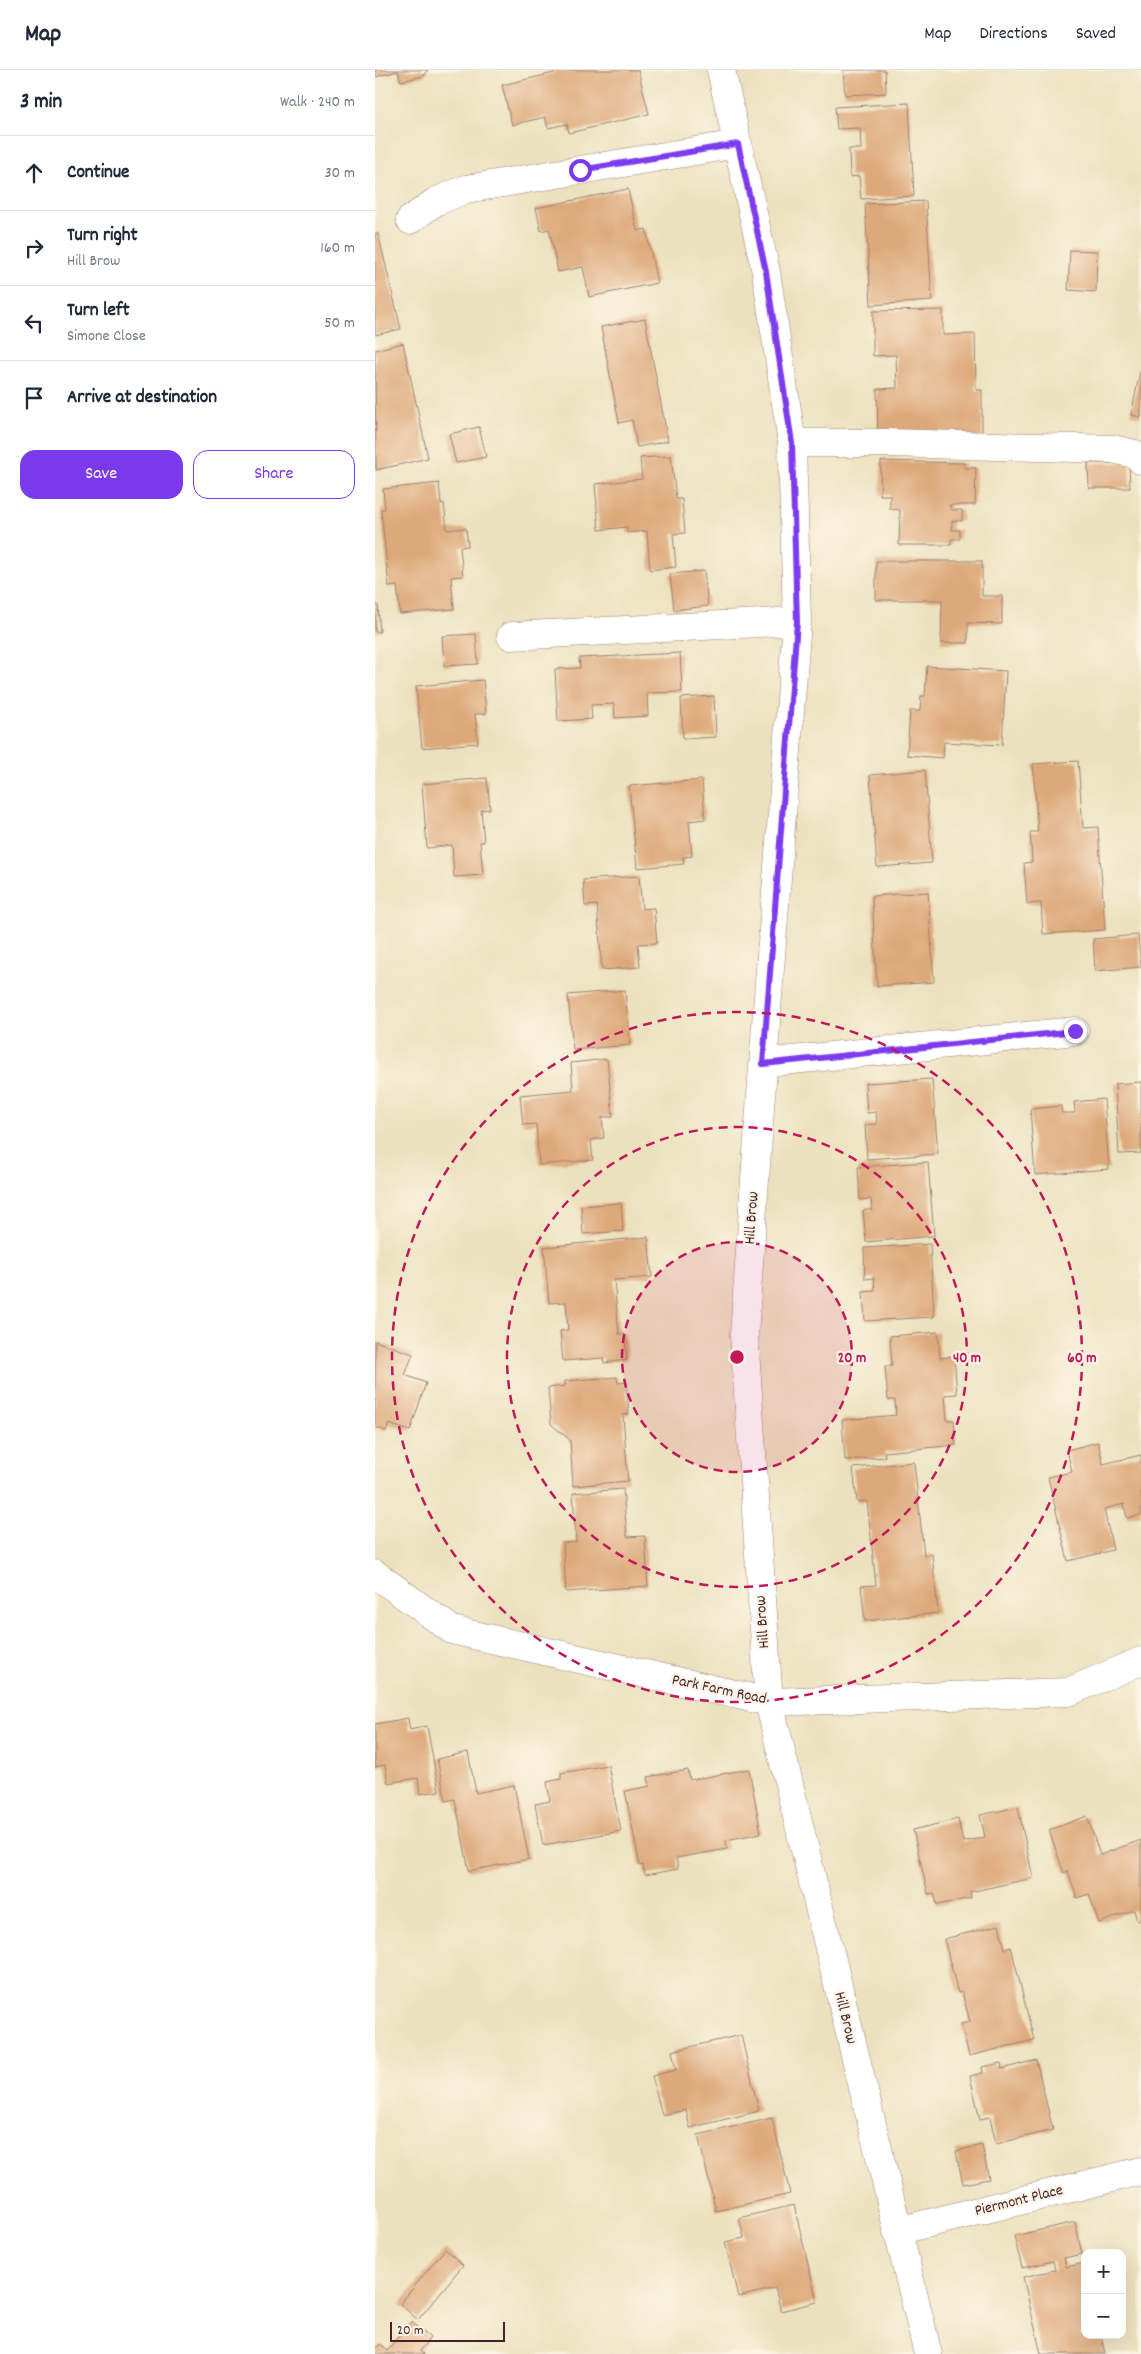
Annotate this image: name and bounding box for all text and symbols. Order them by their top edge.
text: Map [25,18,61,52]
text: Map [924,22,951,47]
text: Directions [979,22,1048,47]
text: Saved [1076,22,1116,47]
text: 3 min [20,88,62,118]
text: Walk · 240 m [280,91,355,114]
icon: ahead [20,159,48,187]
route start [569,159,592,182]
text: Continue [67,160,129,187]
text: 30 m [325,162,355,185]
text: Turn right [67,223,138,250]
icon: right [20,234,48,262]
text: 160 m [320,237,355,260]
text: Hill Brow [67,250,120,273]
text: Turn left [67,298,130,325]
icon: left [20,309,48,337]
text: 50 m [324,312,355,335]
text: Simone Close [67,325,146,348]
icon: arrive [20,384,48,412]
text: Arrive at destination [67,385,217,412]
button: Save [20,450,183,499]
button: Share [193,450,355,499]
route end [1064,1020,1087,1043]
street label: Hill Brow [739,1191,765,1245]
centre of rings [728,1348,746,1366]
text: 20 m [838,1348,866,1370]
text: 40 m [953,1348,981,1370]
text: 60 m [1067,1348,1097,1370]
street label: Hill Brow [750,1595,776,1649]
street label: Park Farm Road [670,1669,768,1711]
street label: Hill Brow [827,1989,863,2047]
street label: Piermont Place [972,2179,1066,2223]
map controls [1081,2249,1126,2339]
button: + [1081,2249,1126,2294]
button: − [1081,2294,1126,2339]
scale bar [390,2319,505,2342]
text: 20 m [397,2321,424,2341]

